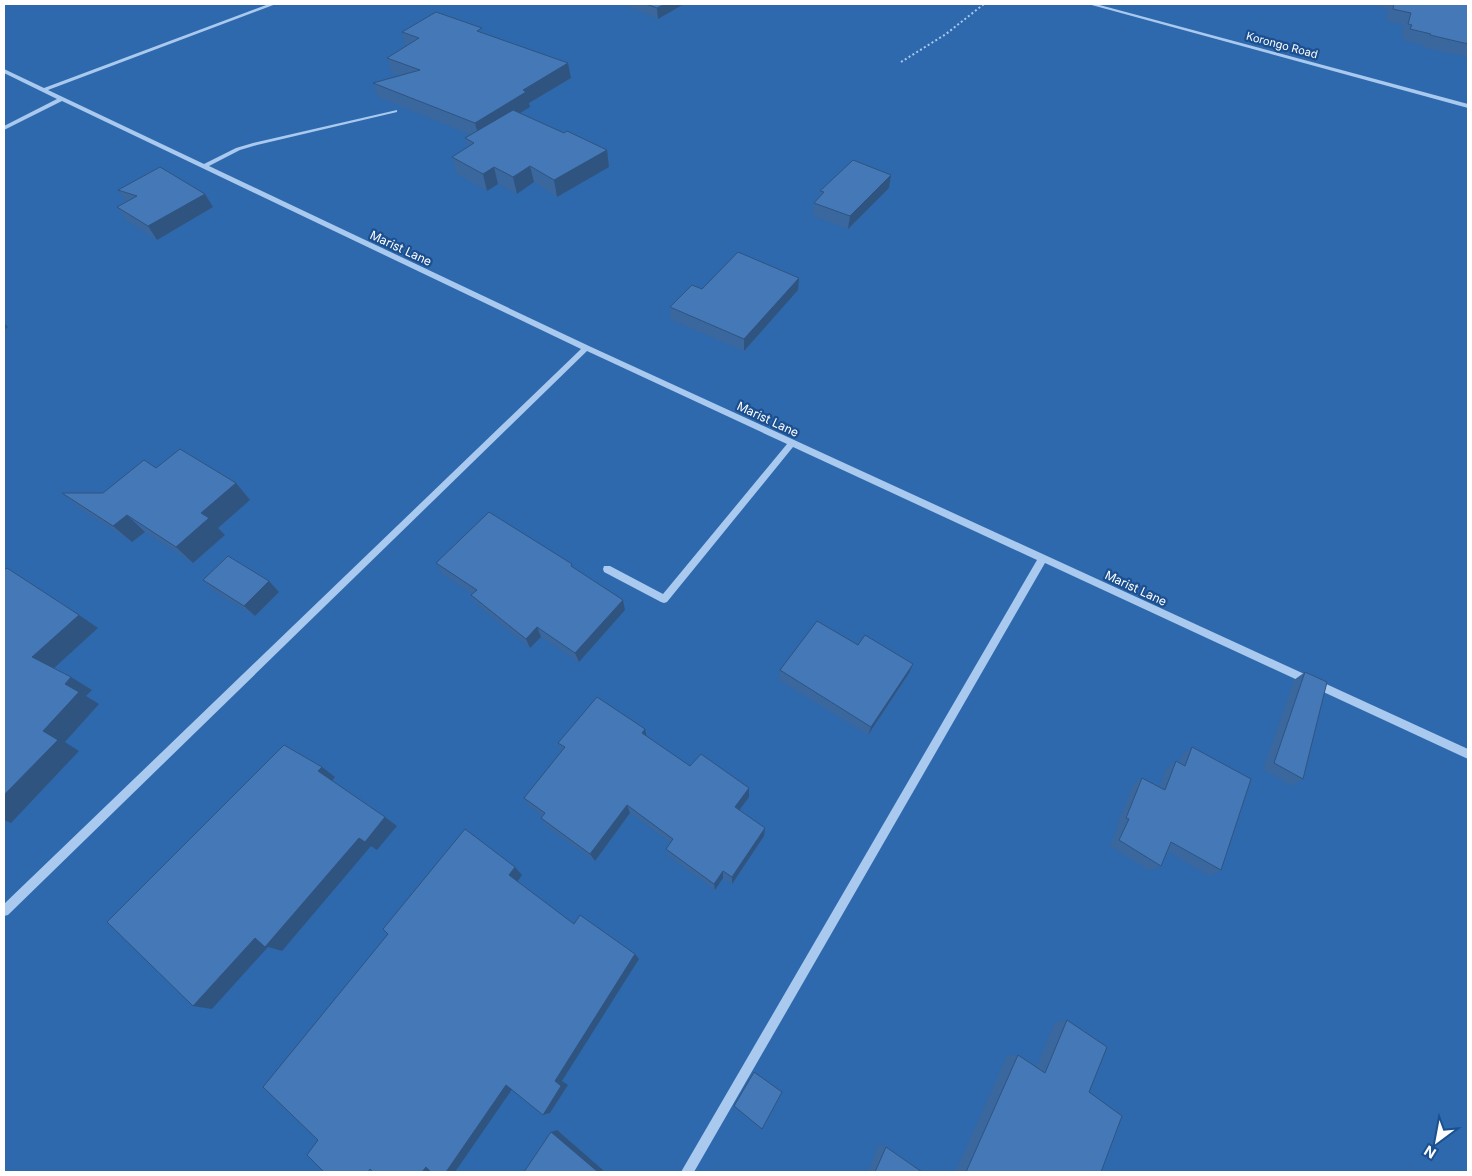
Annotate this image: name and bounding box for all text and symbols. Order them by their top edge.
street label: Korongo Road [1245,29,1319,61]
street label: Marist Lane [368,227,434,269]
street label: Marist Lane [735,398,801,440]
street label: Marist Lane [1103,567,1169,609]
north arrow [1412,1116,1462,1166]
text: N [1421,1142,1439,1162]

